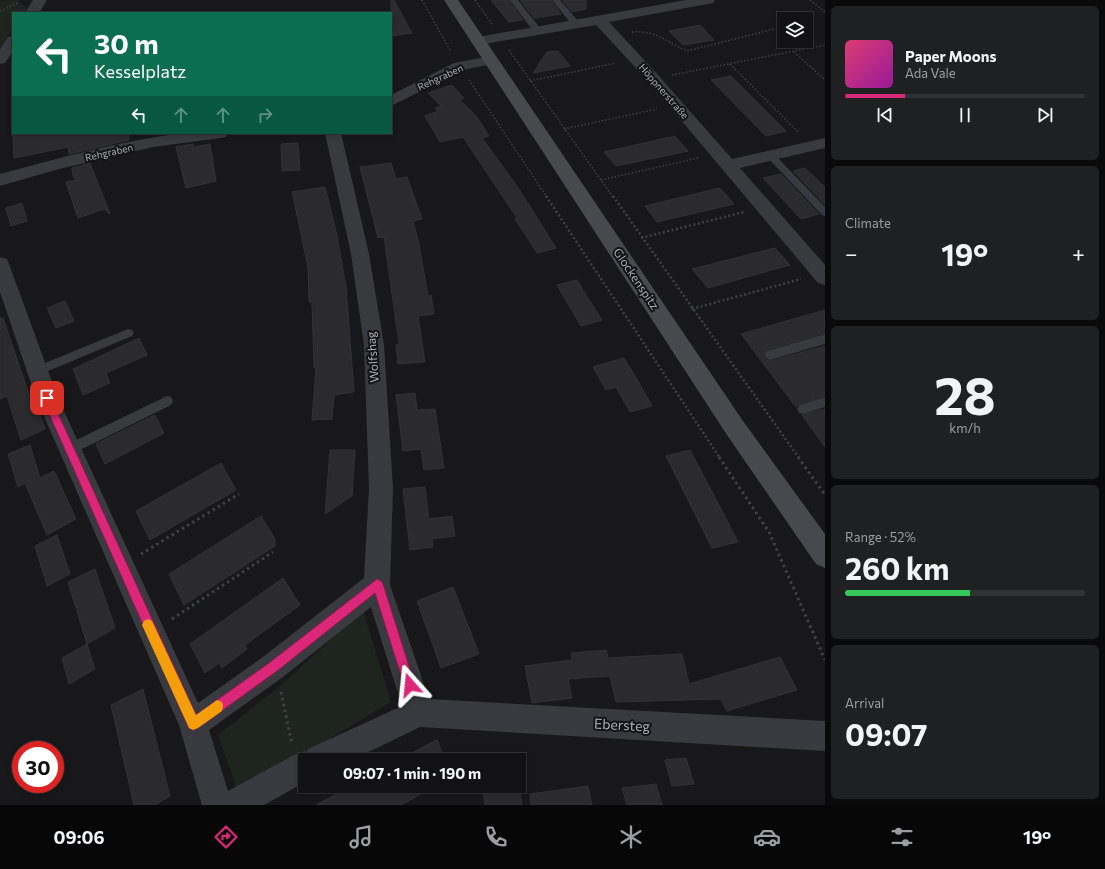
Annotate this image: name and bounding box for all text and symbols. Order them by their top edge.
map controls [777,12,813,48]
button: layers [777,12,813,48]
text: 30 m [94,26,159,60]
icon: left [28,28,80,80]
text: Paper Moons [905,47,996,65]
text: Kesselplatz [94,60,186,82]
street label: Rehgraben [415,61,465,93]
street label: Höppnerstraße [637,61,691,121]
text: Ada Vale [905,65,956,81]
icon: left [128,104,150,126]
icon: ahead [170,104,192,126]
icon: ahead [212,104,234,126]
icon: right [254,104,276,126]
icon: previous [874,104,896,126]
icon: pause [954,104,976,126]
icon: next [1034,104,1056,126]
street label: Rehgraben [84,141,134,163]
text: Climate [845,215,891,231]
text: 19° [941,235,988,272]
text: − [845,240,858,267]
text: + [1072,240,1085,267]
street label: Glockenspitz [611,245,662,312]
street label: Wolfshag [363,331,381,383]
text: 28 [934,362,996,426]
pin [30,381,64,415]
icon: arrive [36,387,58,409]
text: km/h [949,420,981,436]
text: Range · 52% [845,529,916,545]
text: 260 km [845,549,949,586]
position arrow [389,664,431,706]
text: Arrival [845,695,884,711]
street label: Ebersteg [593,715,651,734]
text: 09:07 [845,715,928,752]
speed limit sign: 30 [12,741,64,793]
text: 09:07 · 1 min · 190 m [343,764,481,782]
icon: directions [212,823,240,851]
icon: music [347,823,375,851]
icon: phone [482,823,510,851]
icon: climate [617,823,645,851]
icon: car [753,823,781,851]
icon: filters [888,823,916,851]
text: 09:06 [54,826,105,848]
text: 19° [1023,826,1051,848]

